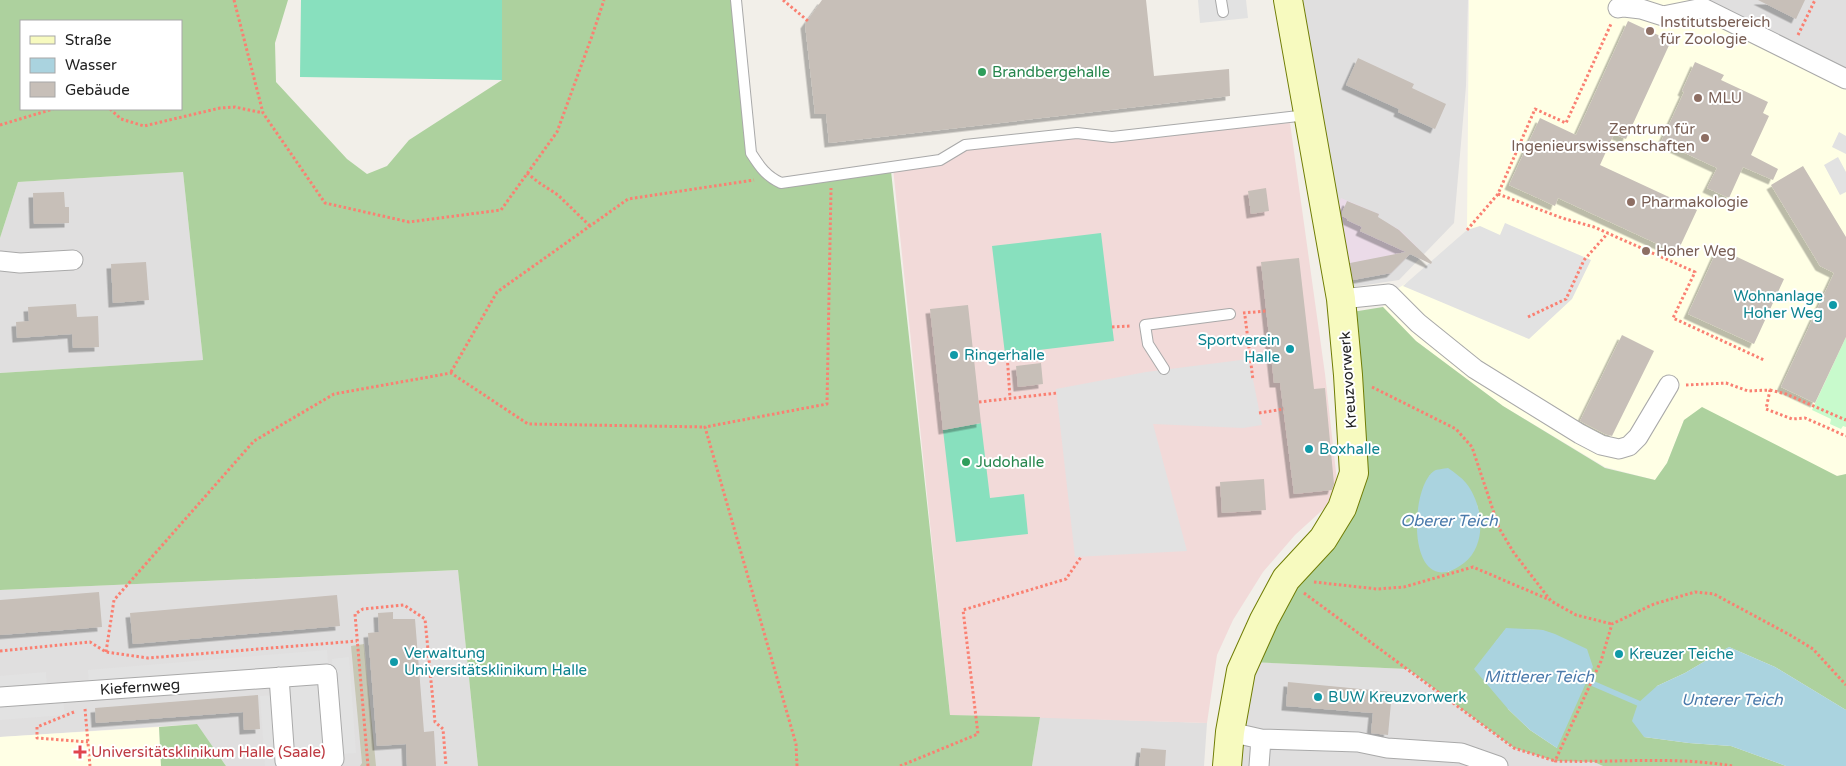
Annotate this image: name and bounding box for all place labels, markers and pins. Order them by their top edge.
place label: Institutsbereich für Zoologie [1660,13,1771,48]
marker: Institutsbereich für Zoologie [1644,25,1656,37]
place label: Brandbergehalle [992,63,1110,81]
marker: Brandbergehalle [976,66,988,78]
place label: MLU [1708,89,1742,107]
marker: MLU [1692,92,1704,104]
place label: Zentrum für Ingenieurswissenschaften [1511,120,1695,155]
marker: Zentrum für Ingenieurswissenschaften [1699,132,1711,144]
place label: Pharmakologie [1641,193,1748,211]
marker: Pharmakologie [1625,196,1637,208]
place label: Hoher Weg [1656,242,1736,260]
marker: Hoher Weg [1640,245,1652,257]
place label: Wohnanlage Hoher Weg [1733,287,1823,322]
marker: Wohnanlage Hoher Weg [1827,299,1839,311]
place label: Sportverein Halle [1198,331,1280,366]
marker: Sportverein Halle [1284,343,1296,355]
place label: Ringerhalle [964,346,1045,364]
marker: Ringerhalle [948,349,960,361]
place label: Boxhalle [1319,440,1380,458]
marker: Boxhalle [1303,443,1315,455]
place label: Judohalle [976,453,1044,471]
marker: Judohalle [960,456,972,468]
place label: Verwaltung Universitätsklinikum Halle [404,644,587,679]
place label: Kreuzer Teiche [1629,645,1734,663]
marker: Kreuzer Teiche [1613,648,1625,660]
marker: Verwaltung Universitätsklinikum Halle [388,656,400,668]
place label: BUW Kreuzvorwerk [1328,688,1466,706]
marker: BUW Kreuzvorwerk [1312,691,1324,703]
place label: Universitätsklinikum Halle (Saale) [91,743,325,761]
marker: Universitätsklinikum Halle (Saale) [73,745,87,759]

